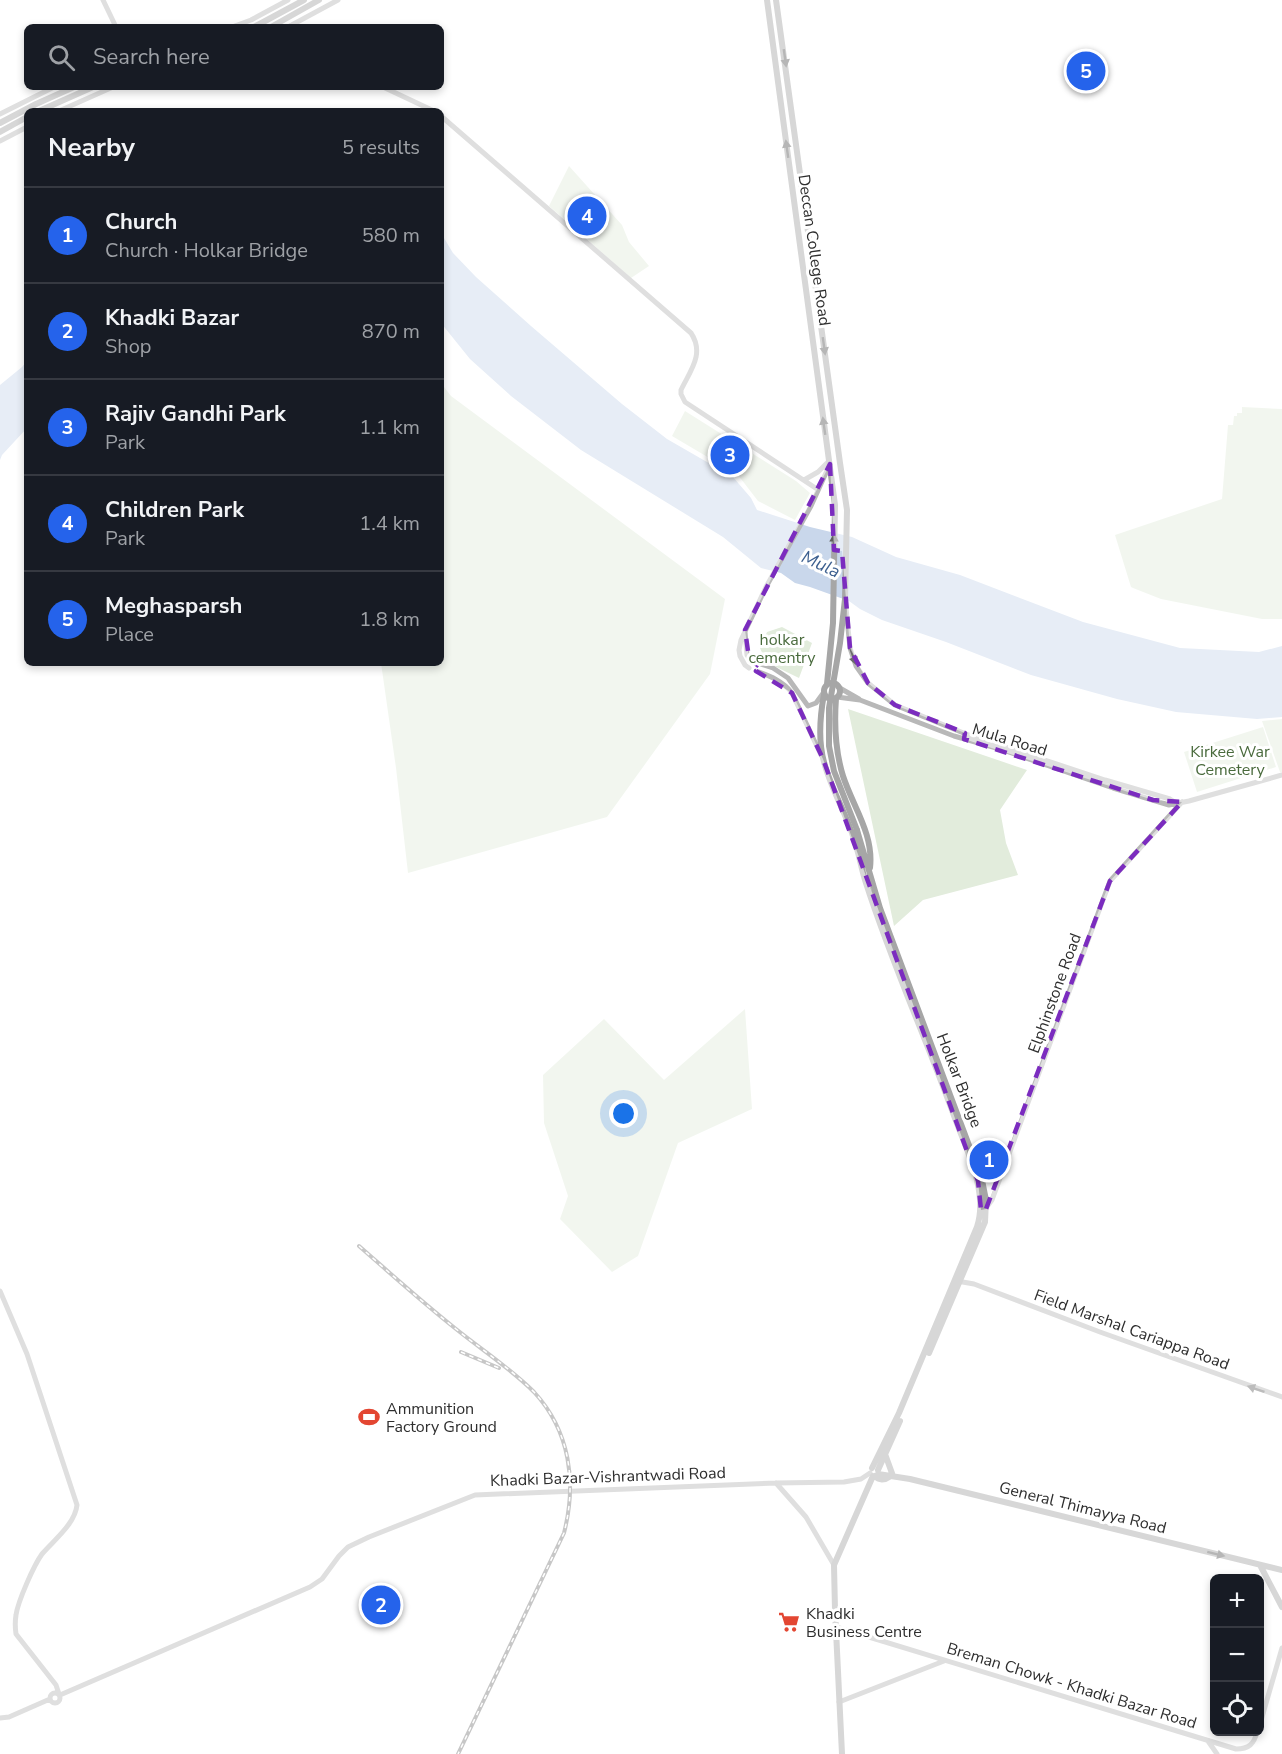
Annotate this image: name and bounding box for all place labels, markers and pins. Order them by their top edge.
pin: 5 [1066,48,1106,94]
pin: 4 [568,194,606,238]
pin: 3 [710,432,750,478]
pin: 1 [970,1138,1008,1182]
place label: Ammunition Factory Ground [386,1398,497,1438]
sports icon: Ammunition Factory Ground [357,1405,381,1429]
pin: 2 [362,1582,400,1628]
place label: Khadki Business Centre [806,1603,922,1643]
supermarket icon: Khadki Business Centre [777,1610,801,1634]

